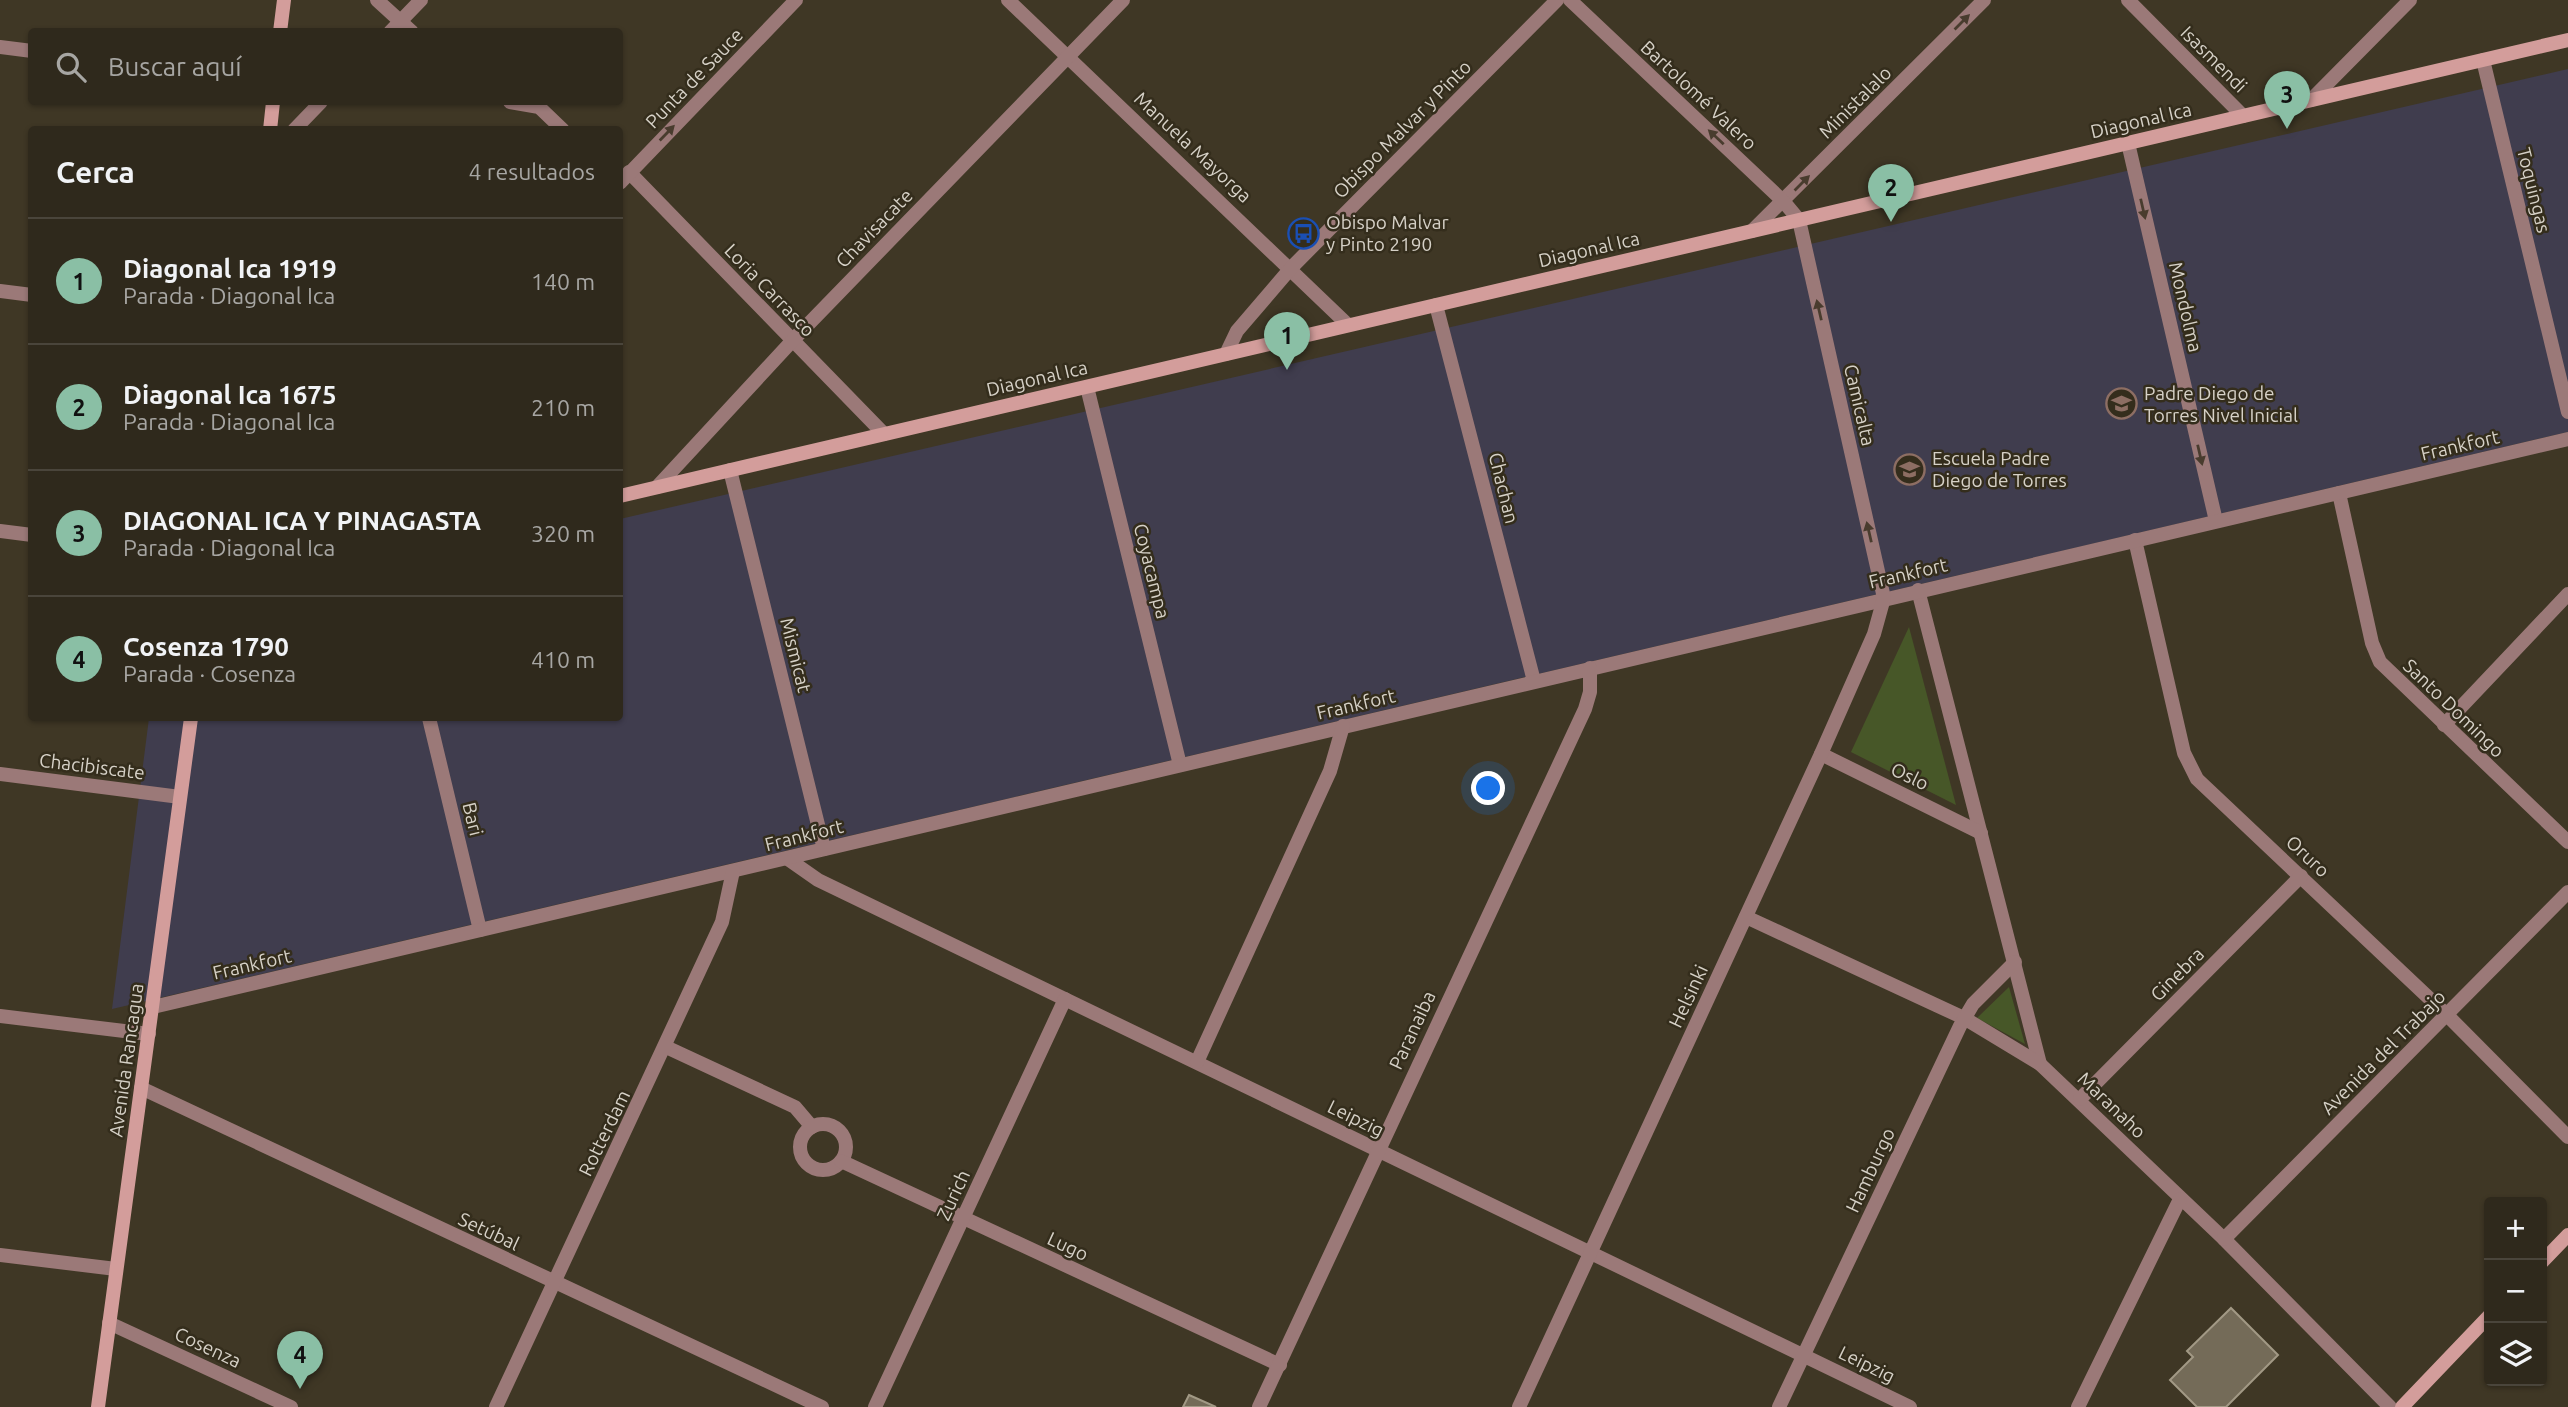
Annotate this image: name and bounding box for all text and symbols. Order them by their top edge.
one-way arrow [1953,15,1970,31]
street label: Isasmendi [2176,21,2252,97]
street label: Punta de Sauce [641,23,747,133]
search box [28,28,623,105]
street label: Bartolomé Valero [1637,36,1761,154]
icon: search [52,48,90,86]
text: Buscar aquí [108,52,242,81]
street label: Obispo Malvar y Pinto [1328,55,1476,203]
street label: Ministalalo [1814,61,1896,143]
pin: 3 [2264,71,2310,129]
street label: Manuela Mayorga [1130,87,1256,207]
street label: Diagonal Ica [2088,98,2194,142]
one-way arrow [658,125,675,142]
one-way arrow [1707,129,1724,146]
street label: Toquingas [2513,145,2555,235]
text: Cerca [56,155,135,189]
text: 4 resultados [469,159,595,184]
pin: 2 [1868,164,1914,222]
one-way arrow [1793,175,1810,192]
street label: Chavisacate [831,184,917,272]
one-way arrow [2138,198,2149,220]
place label: Obispo Malvar y Pinto 2190 [1326,211,1449,255]
bus stop icon: Obispo Malvar y Pinto 2190 [1286,216,1320,250]
street label: Diagonal Ica [1536,227,1642,271]
street label: Loria Carrasco [720,239,820,341]
text: Diagonal Ica 1919 [123,254,337,283]
street label: Mondolma [2165,260,2207,354]
text: 1 [73,269,85,294]
text: 140 m [531,269,595,294]
text: Parada · Diagonal Ica [123,283,335,308]
one-way arrow [1813,299,1824,321]
pin: 1 [1264,312,1310,370]
street label: Diagonal Ica [984,356,1090,400]
street label: Camicalta [1840,362,1880,448]
text: Diagonal Ica 1675 [123,380,337,409]
place label: Padre Diego de Torres Nivel Inicial [2144,382,2298,426]
school or university icon: Padre Diego de Torres Nivel Inicial [2104,387,2138,421]
text: 2 [73,395,85,420]
text: 210 m [531,395,595,420]
text: Parada · Diagonal Ica [123,409,335,434]
street label: Frankfort [2419,425,2502,465]
one-way arrow [2195,444,2206,466]
place label: Escuela Padre Diego de Torres [1932,447,2067,491]
street label: Chachan [1485,450,1523,526]
school or university icon: Escuela Padre Diego de Torres [1892,452,1926,486]
text: DIAGONAL ICA Y PINAGASTA [123,506,481,535]
text: 3 [73,521,85,546]
text: 320 m [531,521,595,546]
street label: Coyacampa [1130,521,1174,621]
one-way arrow [1863,521,1874,543]
text: Parada · Diagonal Ica [123,535,335,560]
street label: Frankfort [1867,553,1950,593]
street label: Mismicat [776,615,816,695]
text: Cosenza 1790 [123,632,289,661]
text: 4 [73,647,85,672]
text: 410 m [531,647,595,672]
street label: Santo Domingo [2399,654,2509,762]
text: Parada · Cosenza [123,661,296,686]
street label: Frankfort [1315,684,1398,724]
street label: Chacibiscate [38,749,146,783]
street label: Oslo [1888,758,1932,794]
your location [1471,771,1505,805]
street label: Bari [458,800,488,838]
street label: Frankfort [762,815,846,855]
street label: Oruro [2282,831,2334,881]
street label: Ginebra [2146,943,2208,1005]
street label: Frankfort [211,944,294,984]
street label: Helsinki [1664,961,1712,1031]
street label: Avenida Rancagua [104,982,148,1138]
street label: Avenida del Trabajo [2316,985,2450,1119]
street label: Paranaiba [1384,987,1440,1073]
street label: Maranaho [2073,1067,2151,1143]
street label: Rotterdam [574,1086,634,1180]
street label: Leipzig [1324,1095,1388,1141]
street label: Hamburgo [1841,1124,1899,1216]
street label: Zurich [932,1166,974,1224]
map controls [2484,1197,2547,1386]
button: + [2484,1197,2547,1260]
street label: Setúbal [455,1207,523,1255]
street label: Lugo [1044,1227,1092,1265]
button: − [2484,1260,2547,1323]
street label: Cosenza [171,1322,245,1372]
button: layers [2484,1323,2547,1386]
pin: 4 [277,1331,323,1389]
street label: Leipzig [1835,1341,1899,1387]

